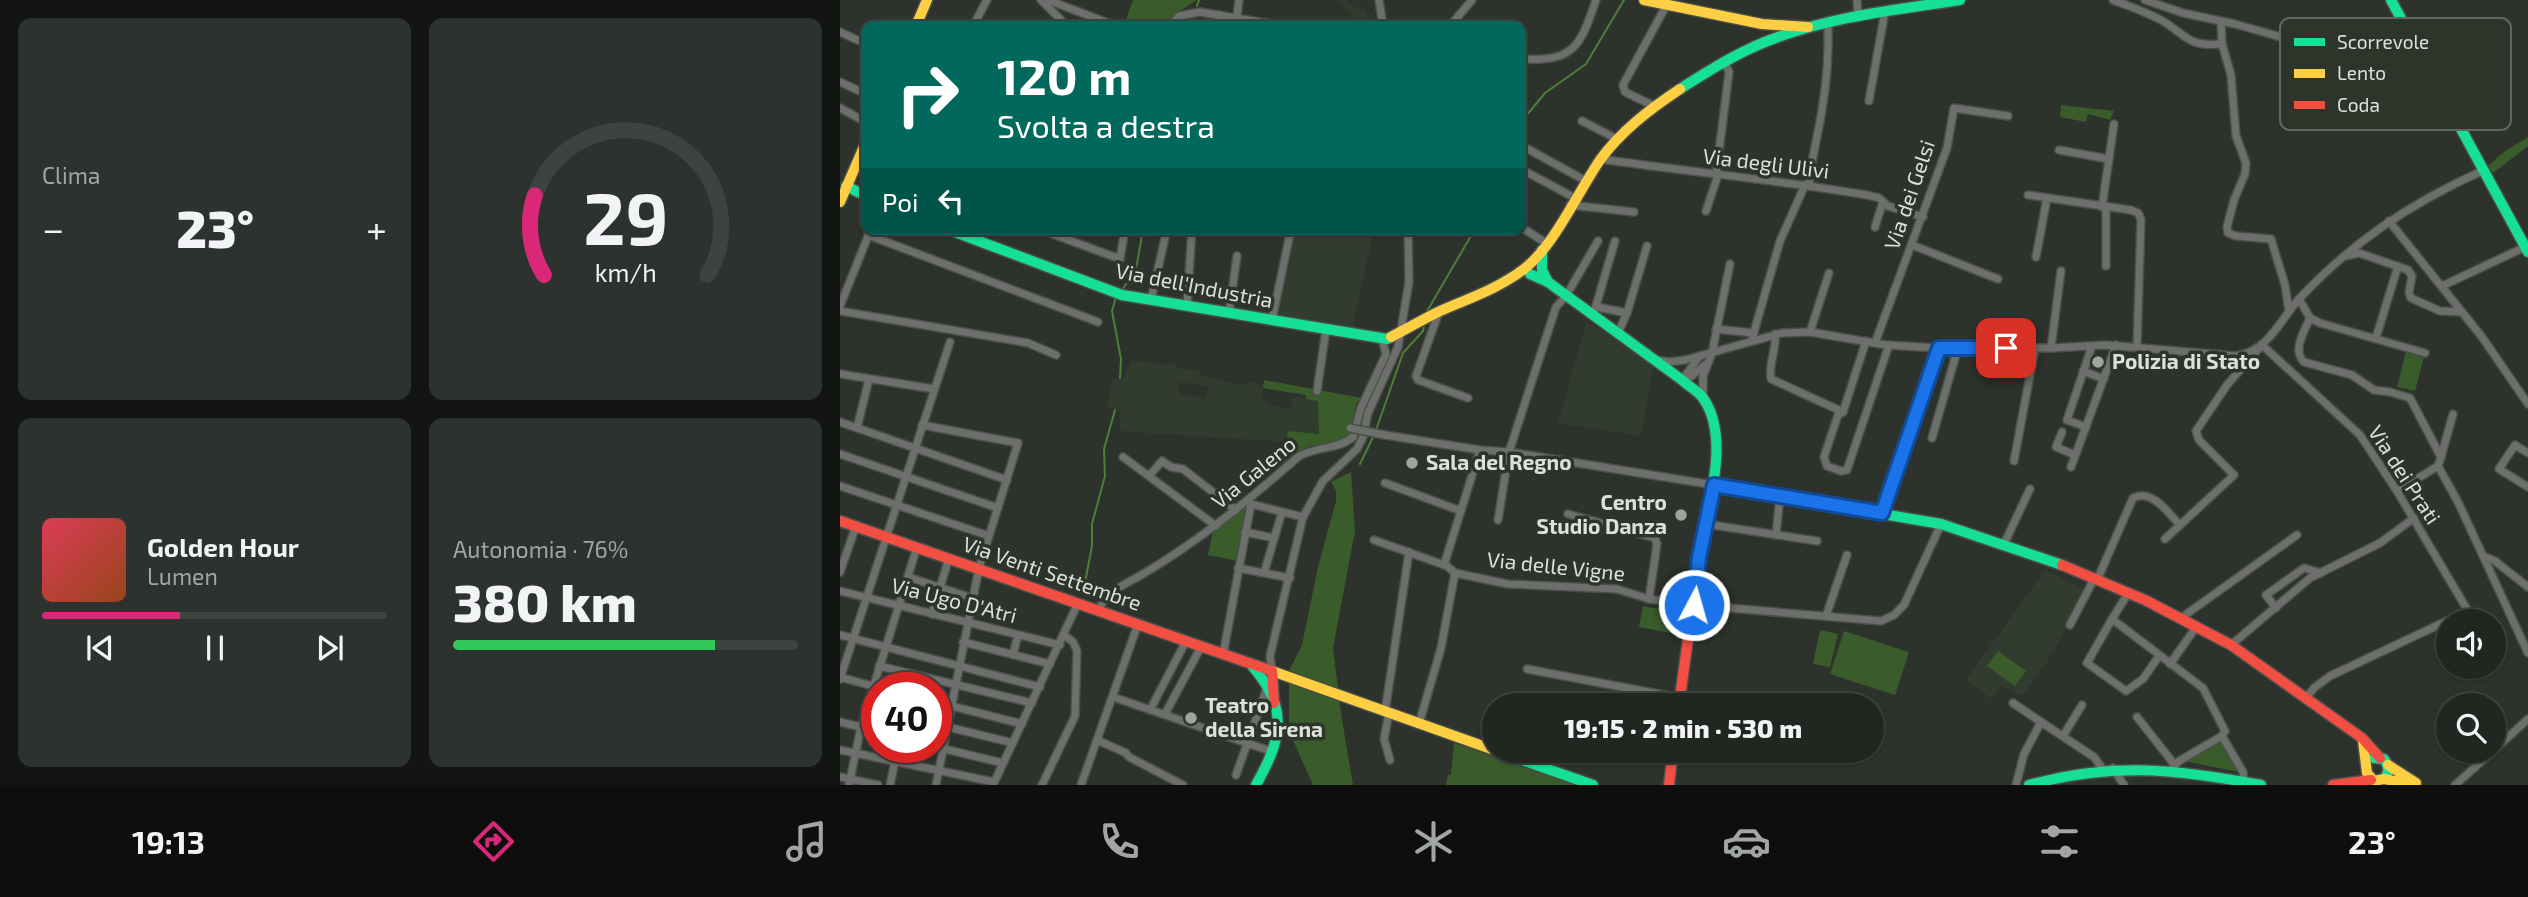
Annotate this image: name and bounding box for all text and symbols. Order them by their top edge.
legend [2280,18,2511,130]
text: Scorrevole [2337,30,2429,53]
text: 120 m [997,46,1131,105]
icon: right [882,49,973,140]
text: Lento [2337,61,2386,84]
text: Coda [2337,93,2380,116]
text: Svolta a destra [997,106,1215,144]
street label: Via dei Gelsi [1878,137,1939,252]
street label: Via degli Ulivi [1702,142,1831,183]
text: Clima [42,161,100,189]
text: 29 [583,172,668,260]
icon: left [932,182,970,220]
text: Poi [882,186,918,217]
text: 23° [176,196,254,258]
text: − [42,205,64,251]
text: + [366,205,387,251]
text: km/h [594,257,657,287]
street label: Via dell'Industria [1114,257,1275,312]
pin [1976,318,2036,378]
icon: arrive [1987,329,2025,367]
place label: Polizia di Stato [2112,348,2260,373]
marker: Polizia di Stato [2090,354,2106,370]
street label: Via dei Prati [2364,420,2447,528]
street label: Via Galeno [1206,430,1300,513]
place label: Sala del Regno [1426,449,1572,474]
marker: Sala del Regno [1404,455,1420,471]
place label: Centro Studio Danza [1536,489,1667,538]
marker: Centro Studio Danza [1673,507,1689,523]
street label: Via Venti Settembre [960,530,1145,615]
text: Golden Hour [147,531,299,562]
text: Autonomia · 76% [453,535,628,563]
street label: Via delle Vigne [1486,546,1626,585]
text: Lumen [147,562,218,590]
position arrow [1657,568,1731,642]
text: 380 km [453,570,637,632]
street label: Via Ugo D'Atri [889,572,1020,627]
map controls [2436,609,2506,763]
button: sound [2436,609,2506,679]
icon: previous [81,629,119,667]
icon: pause [196,629,234,667]
icon: next [311,629,349,667]
speed limit sign: 40 [861,672,952,763]
place label: Teatro della Sirena [1205,692,1323,741]
button: search [2436,693,2506,763]
marker: Teatro della Sirena [1183,710,1199,726]
text: 19:15 · 2 min · 530 m [1564,712,1802,743]
icon: directions [469,817,518,866]
icon: music [782,817,831,866]
icon: phone [1095,817,1144,866]
icon: climate [1409,817,1458,866]
icon: car [1722,817,1771,866]
icon: filters [2035,817,2084,866]
text: 19:13 [132,822,205,860]
text: 23° [2348,822,2396,860]

